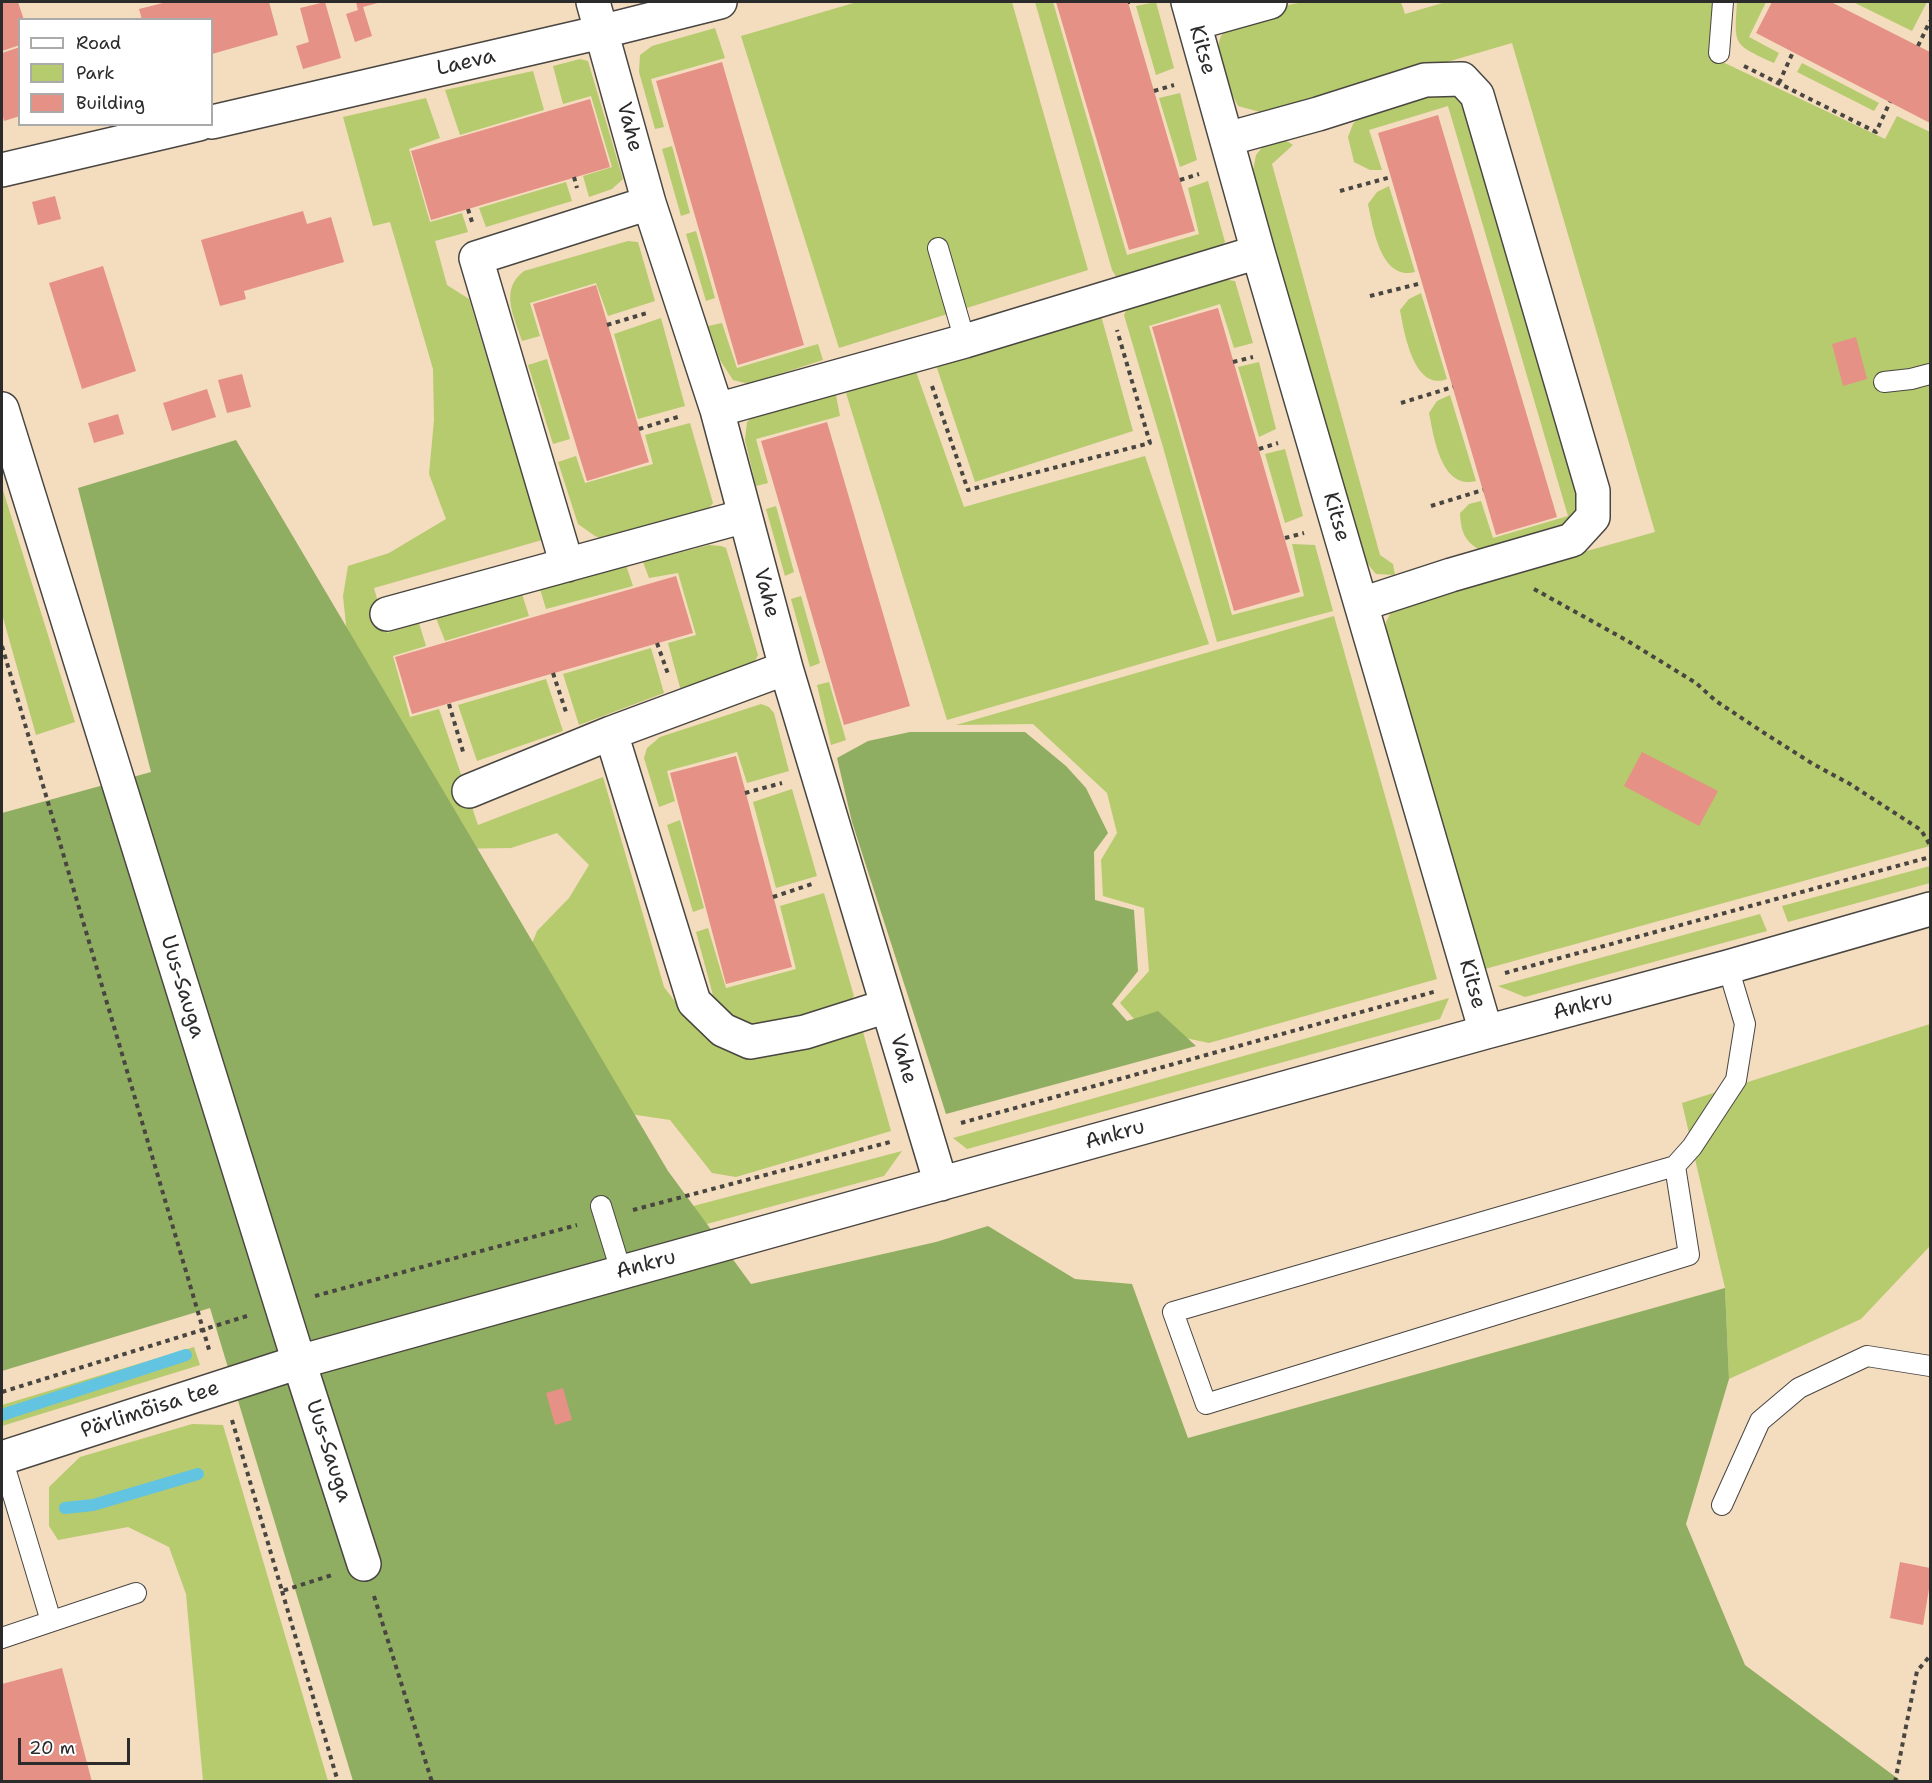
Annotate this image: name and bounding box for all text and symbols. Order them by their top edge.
legend [18,18,213,126]
street label: Kitse [1183,22,1221,78]
text: Road [76,31,121,55]
street label: Laeva [434,44,498,82]
text: Park [76,61,115,85]
text: Building [76,91,145,115]
street label: Vahe [610,100,648,154]
street label: Kitse [1317,489,1355,545]
street label: Vahe [747,566,785,620]
street label: Uus-Sauga [154,933,210,1041]
street label: Kitse [1453,956,1491,1012]
street label: Ankru [1550,986,1616,1026]
street label: Vahe [884,1031,922,1087]
street label: Ankru [1082,1114,1148,1156]
street label: Ankru [613,1245,679,1285]
street label: Pärlimõisa tee [78,1376,222,1444]
street label: Uus-Sauga [300,1397,356,1505]
scale bar [21,1726,134,1764]
text: 20 m [29,1736,75,1760]

